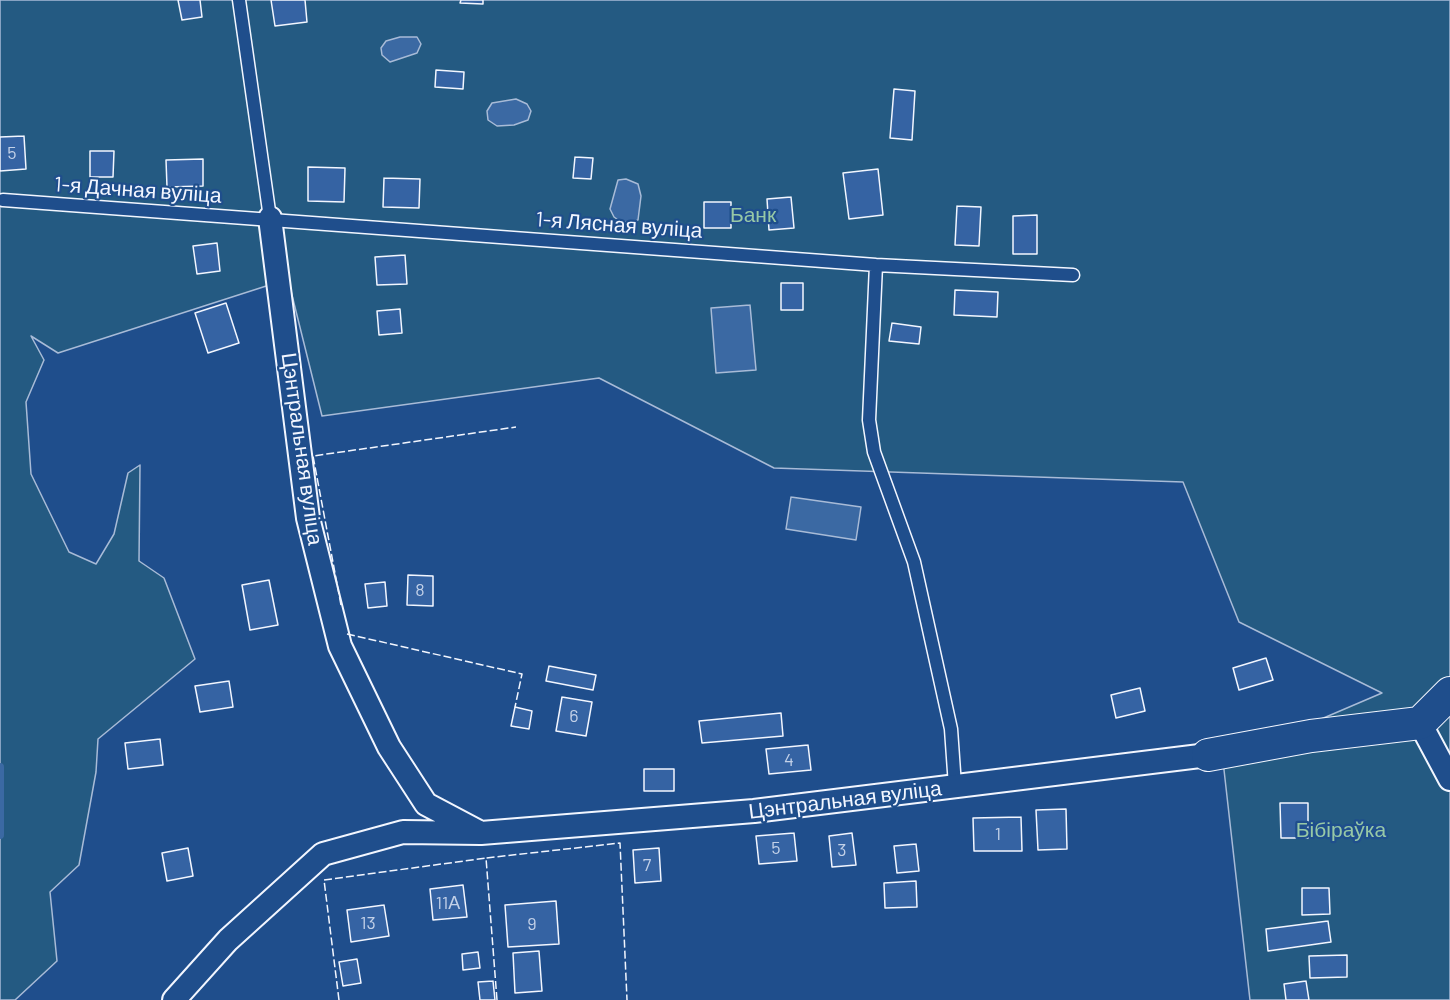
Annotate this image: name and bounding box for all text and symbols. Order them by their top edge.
house number: 5 [7,142,17,164]
street label: 1-я Дачная вуліца [53,172,223,208]
park label: Банк [730,202,776,228]
street label: 1-я Лясная вуліца [535,207,703,243]
street label: Цэнтральная вуліца [276,351,328,547]
house number: 8 [415,579,425,601]
house number: 6 [569,705,579,727]
house number: 4 [784,749,794,771]
street label: Цэнтральная вуліца [747,776,943,824]
park label: Бібіраўка [1296,817,1386,843]
house number: 1 [995,823,1001,845]
house number: 5 [771,837,781,859]
house number: 3 [837,839,847,861]
house number: 7 [643,854,651,876]
house number: 11А [436,892,460,914]
house number: 13 [360,912,376,934]
house number: 9 [527,913,537,935]

